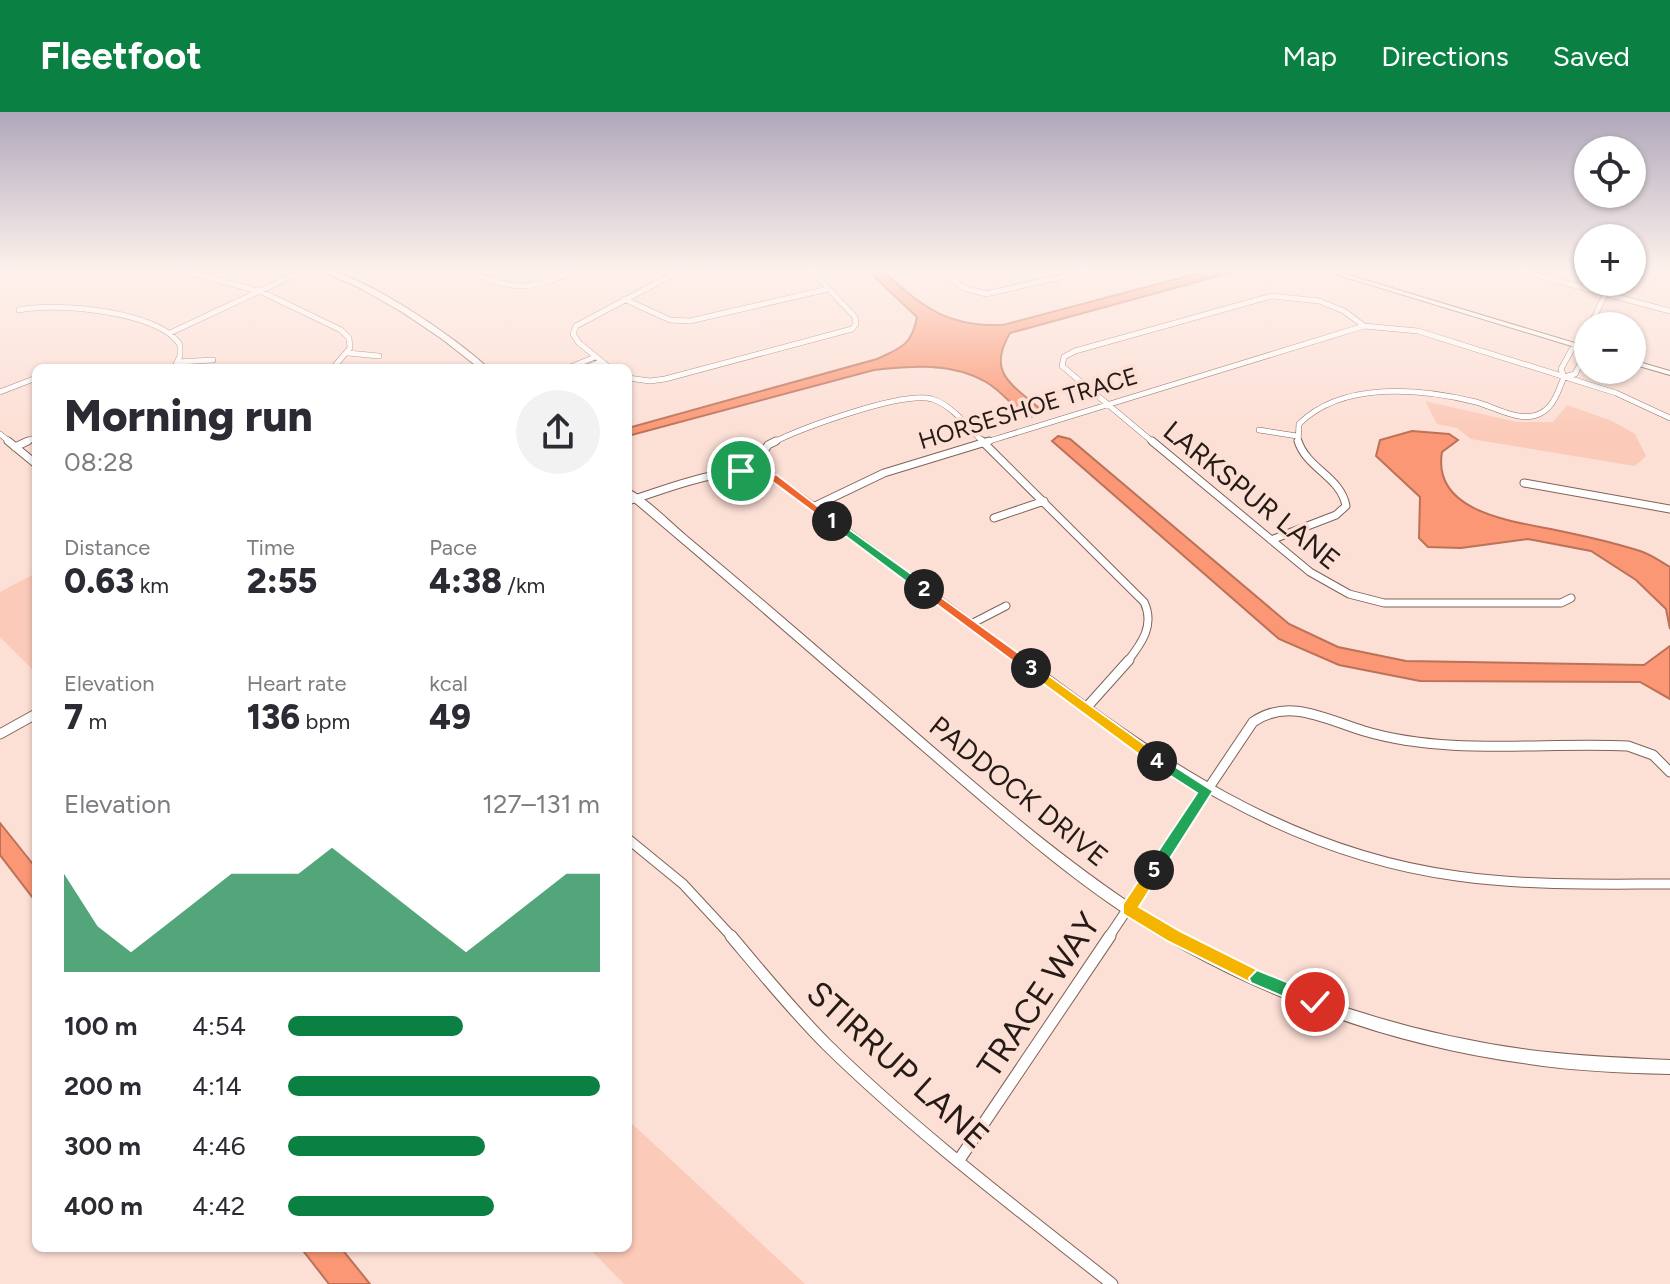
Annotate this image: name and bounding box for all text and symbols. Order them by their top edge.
text: Fleetfoot [40,33,202,79]
text: Map [1283,39,1337,73]
text: Directions [1381,39,1509,73]
text: Saved [1553,39,1630,73]
map controls [1574,136,1646,384]
button: locate [1574,136,1646,208]
button: + [1574,224,1646,296]
button: − [1574,312,1646,384]
street label: HORSESHOE TRACE [915,361,1141,455]
text: Morning run [64,389,313,442]
button: share [516,390,600,474]
street label: LARKSPUR LANE [1157,413,1347,577]
pin [707,437,775,505]
text: 08:28 [64,446,134,478]
icon: arrive [719,449,763,493]
pin: 1 [812,501,852,541]
text: 1 [827,507,837,534]
text: Distance [64,534,150,561]
text: Time [247,534,295,561]
text: Pace [429,534,477,561]
text: 0.63 [64,561,134,602]
text: 2:55 [247,561,317,602]
text: 4:38 [429,561,502,602]
pin: 2 [904,569,944,609]
text: km [134,572,169,599]
text: /km [502,572,545,599]
text: 2 [918,575,930,602]
pin: 3 [1011,648,1051,688]
text: 3 [1025,654,1037,681]
text: Elevation [64,670,154,697]
text: Heart rate [247,670,347,697]
text: kcal [429,670,468,697]
text: 7 [64,697,83,738]
text: 136 [247,697,300,738]
text: 49 [429,697,471,738]
text: m [83,708,107,735]
text: bpm [300,708,350,735]
street label: PADDOCK DRIVE [923,709,1115,873]
pin: 4 [1137,741,1177,781]
text: 4 [1150,747,1164,774]
text: Elevation [64,788,171,820]
text: 127–131 m [482,788,600,820]
pin: 5 [1134,850,1174,890]
text: 5 [1148,856,1160,883]
street label: TRACE WAY [969,904,1109,1085]
pin [1281,968,1349,1036]
street label: STIRRUP LANE [799,973,997,1157]
icon: check [1293,980,1337,1024]
text: 100 m [64,1010,138,1042]
text: 4:54 [192,1010,246,1042]
text: 200 m [64,1070,142,1102]
text: 4:14 [192,1070,242,1102]
text: 300 m [64,1130,141,1162]
text: 4:46 [192,1130,246,1162]
text: 400 m [64,1190,143,1222]
text: 4:42 [192,1190,245,1222]

